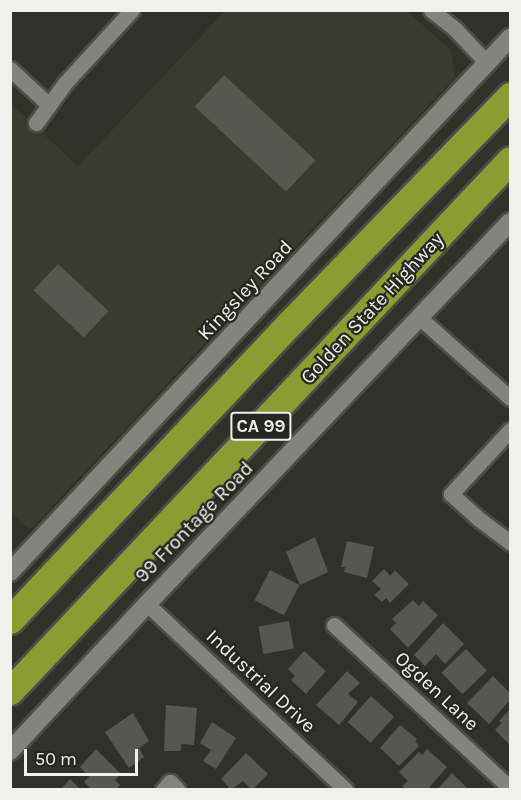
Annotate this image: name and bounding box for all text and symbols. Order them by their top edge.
street label: Golden State Highway [295,227,449,389]
street label: Kingsley Road [193,235,297,345]
road number: CA 99 [230,411,292,441]
street label: 99 Frontage Road [130,456,258,588]
street label: Industrial Drive [201,624,321,738]
street label: Ogden Lane [390,646,484,736]
scale bar [27,737,141,775]
text: 50 m [35,748,77,770]

